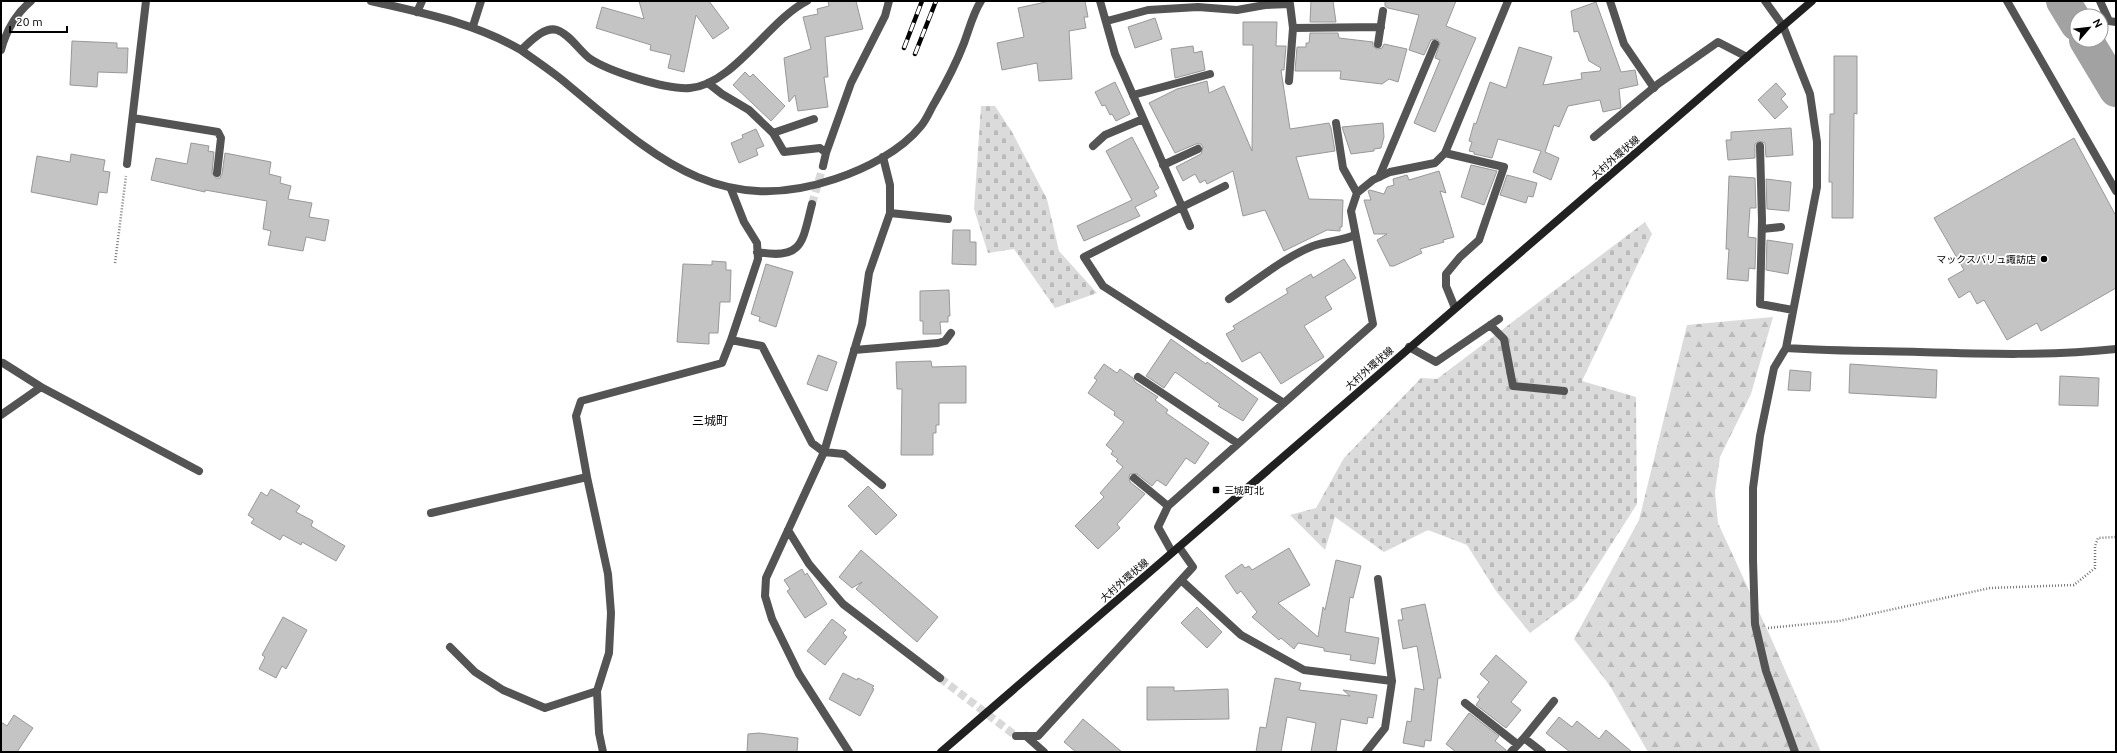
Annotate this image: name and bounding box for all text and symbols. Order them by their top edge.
scale bar [10,8,67,34]
north arrow [2069,8,2109,48]
text: 20 m [16,15,43,28]
text: N [2091,17,2105,30]
street label: 大村外環状線 [1589,134,1642,181]
place label: マックスバリュ諏訪店 [1936,254,2036,265]
marker: マックスバリュ諏訪店 [2039,254,2049,264]
street label: 大村外環状線 [1343,345,1396,392]
district label: 三城町 [692,414,728,427]
marker: 三城町北 [1211,485,1221,495]
place label: 三城町北 [1224,485,1264,496]
street label: 大村外環状線 [1098,557,1151,604]

